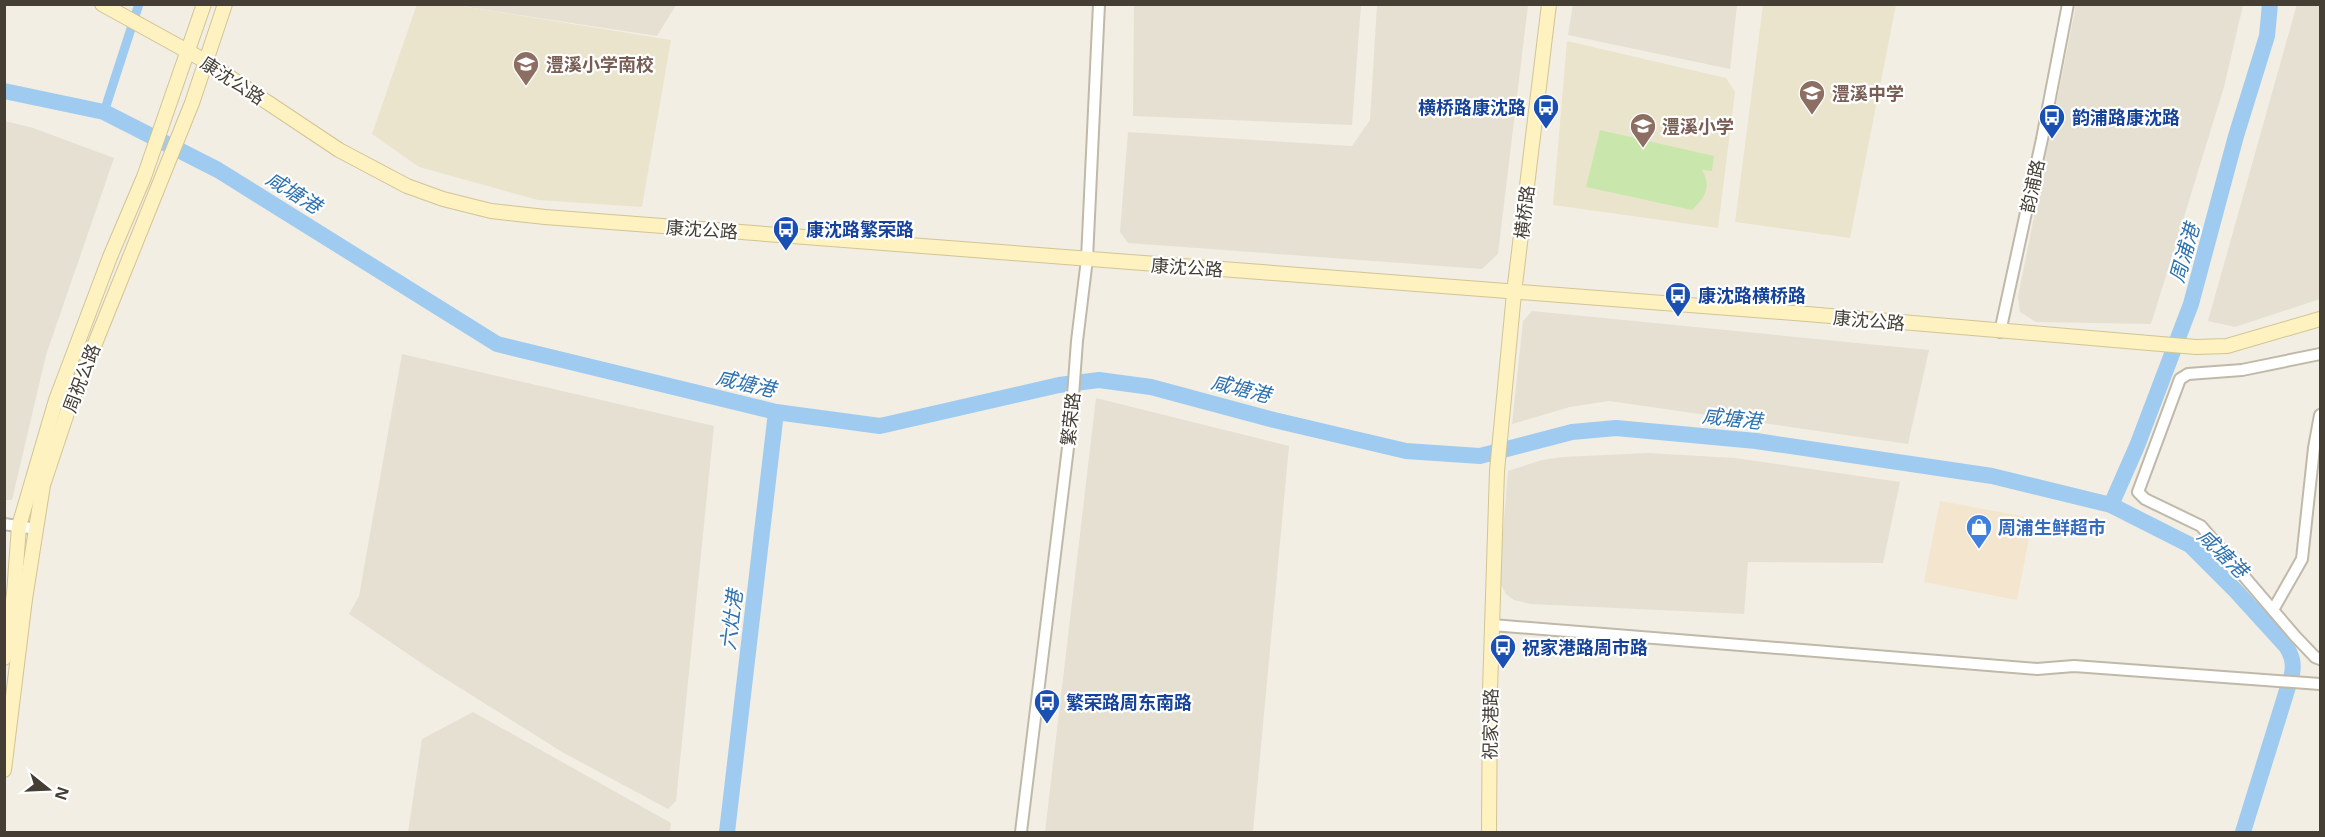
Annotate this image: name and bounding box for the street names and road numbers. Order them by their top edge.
street label: 康沈公路 [196,50,270,110]
street label: 韵浦路 [2015,157,2049,215]
street label: 横桥路 [1509,184,1539,240]
street label: 康沈公路 [665,215,739,243]
street label: 康沈公路 [1150,253,1224,281]
street label: 康沈公路 [1832,305,1906,335]
street label: 周祝公路 [57,340,105,416]
street label: 繁荣路 [1055,391,1085,447]
street label: 祝家港路 [1477,688,1503,760]

